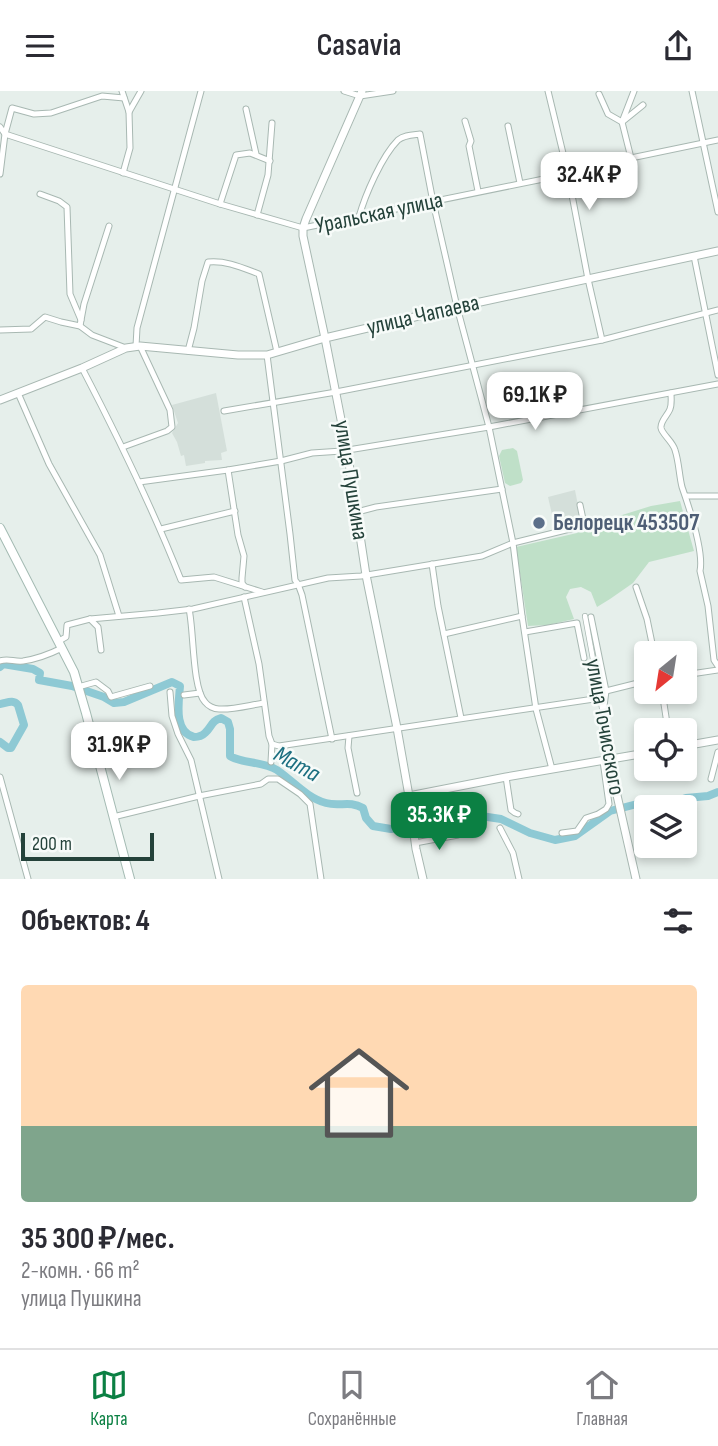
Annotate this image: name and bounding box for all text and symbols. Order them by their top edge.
text: Casavia [317,26,401,65]
icon: menu [21,27,59,65]
icon: share [659,27,697,65]
pin: 32.4K ₽ [524,152,654,212]
text: 32.4K ₽ [557,161,621,189]
street label: Уральская улица [313,186,445,240]
street label: улица Чапаева [364,288,482,342]
pin: 69.1K ₽ [470,373,600,432]
text: 69.1K ₽ [503,381,567,409]
street label: улица Пушкина [328,418,374,542]
place label: Белорецк 453507 [553,509,699,537]
marker: Белорецк 453507 [531,515,547,531]
north arrow [634,641,696,703]
map controls [634,641,697,858]
street label: улица Точисского [579,657,631,797]
button: locate [634,718,697,781]
pin: 31.9K ₽ [54,723,184,782]
text: 31.9K ₽ [87,731,151,759]
water label: Мата [269,740,325,789]
pin: 35.3K ₽ [374,793,504,852]
button: layers [634,795,697,858]
text: 35.3K ₽ [407,801,471,829]
scale bar [21,830,154,862]
text: 200 m [32,833,72,856]
icon: filters [659,902,697,940]
text: Объектов: 4 [21,903,150,939]
icon: home [296,1030,422,1156]
text: 35 300 ₽/мес. [21,1221,175,1257]
text: 2-комн. · 66 m² [21,1257,140,1285]
text: улица Пушкина [21,1285,142,1313]
tab: Карта [90,1366,128,1431]
tab: Сохранённые [308,1366,396,1431]
tab: Главная [576,1366,628,1431]

